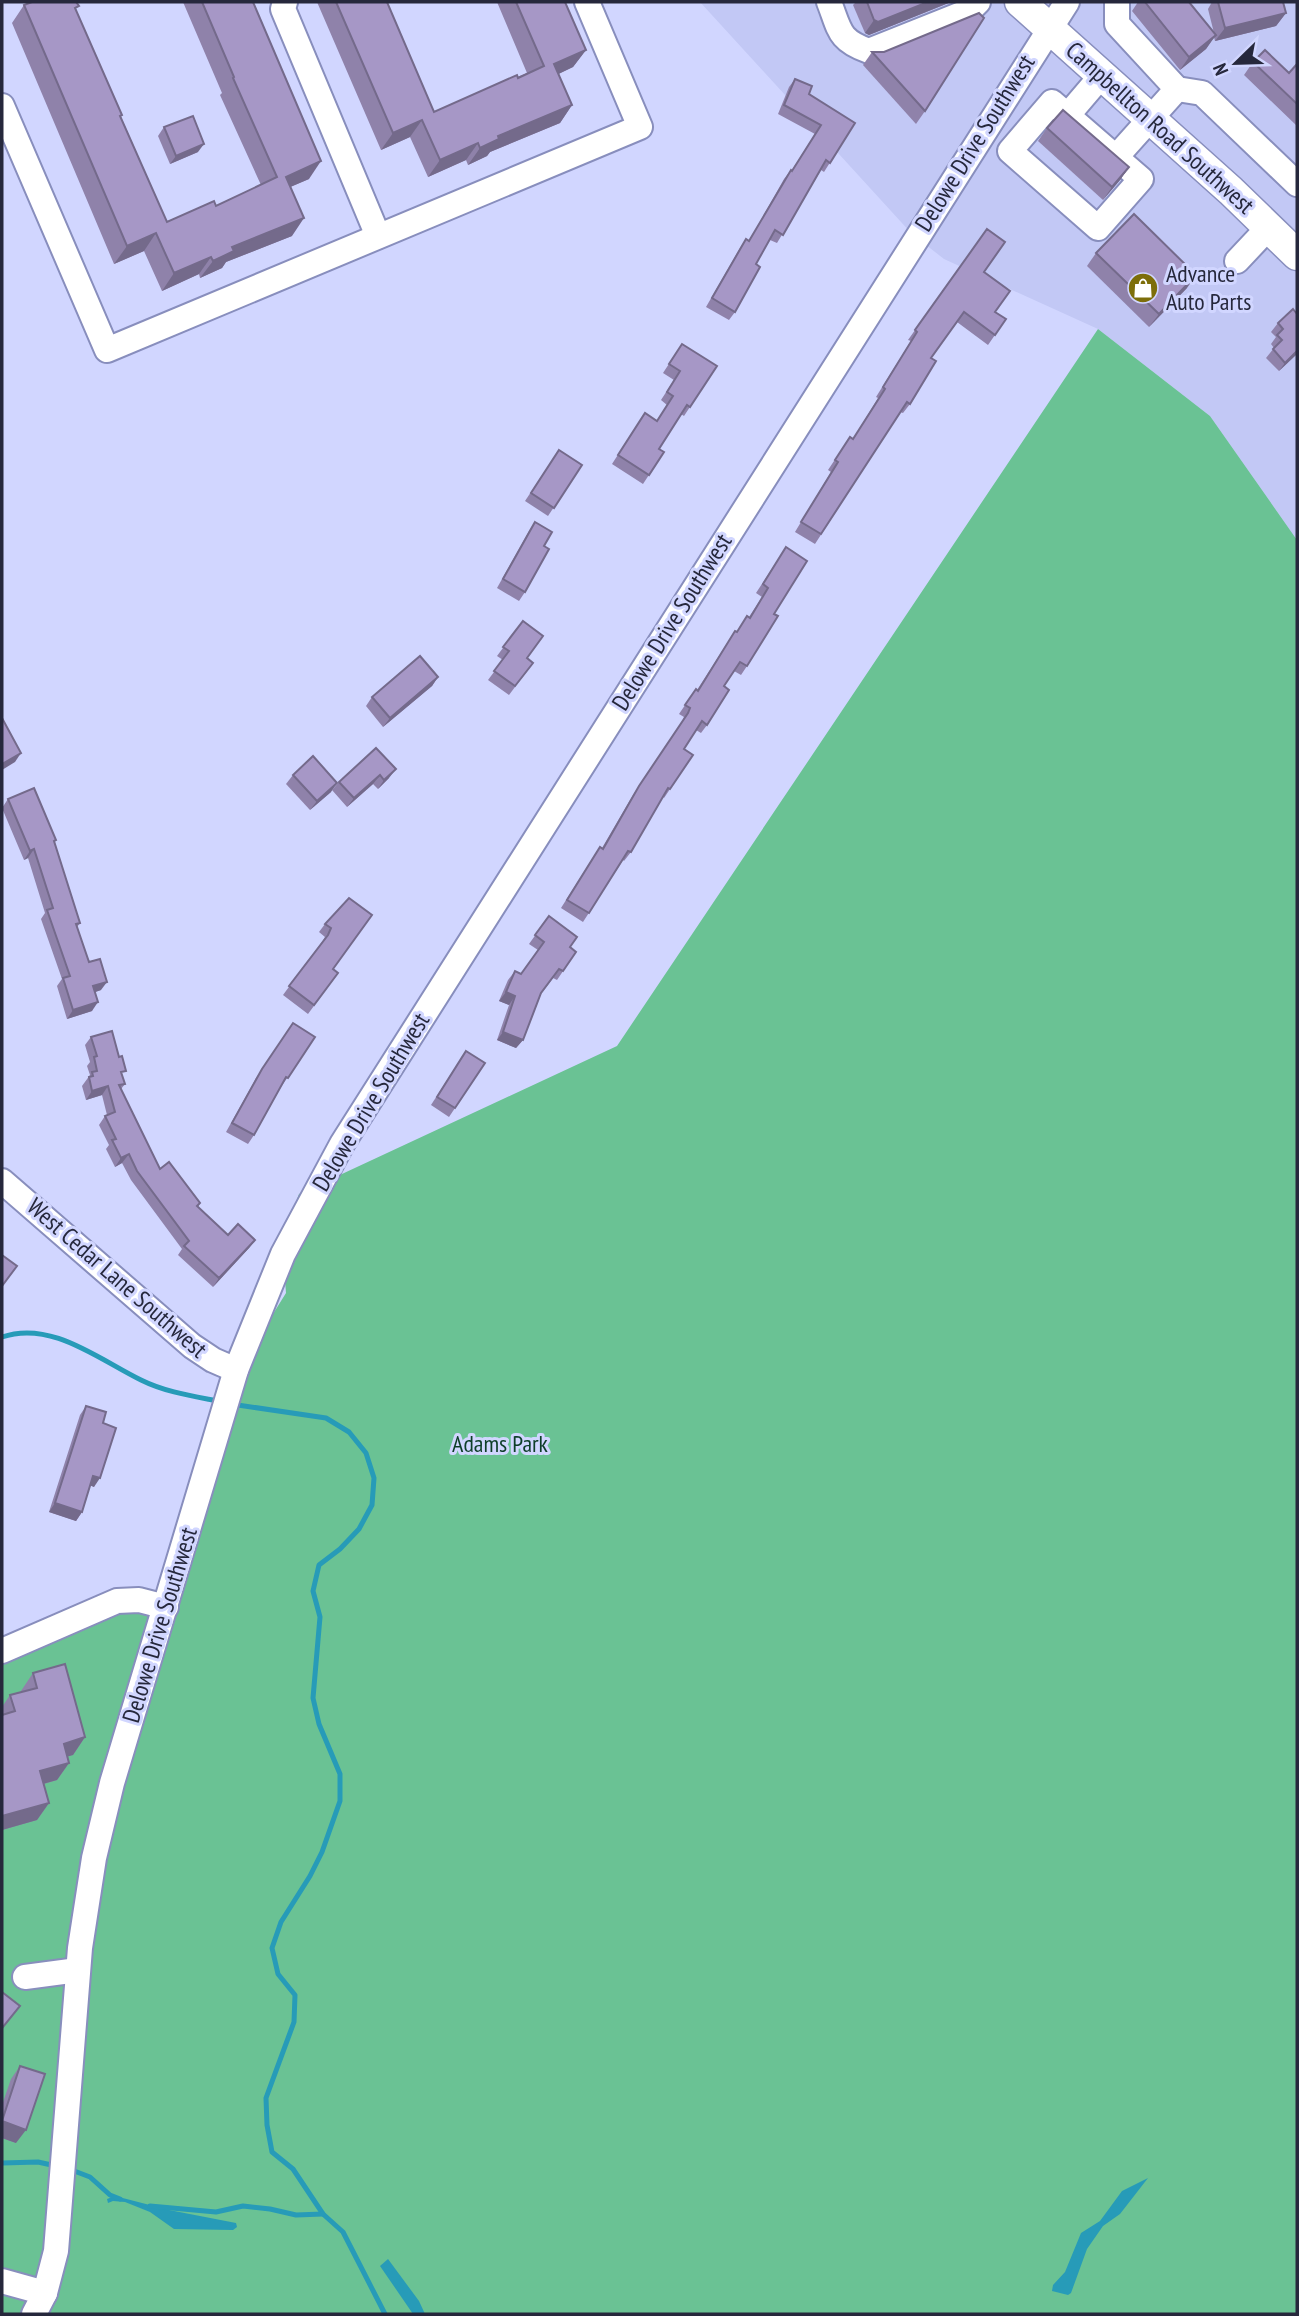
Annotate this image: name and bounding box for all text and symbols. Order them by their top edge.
north arrow [1201,28,1271,98]
street label: Campbellton Road Southwest [1060,35,1261,221]
street label: Delowe Drive Southwest [908,48,1042,237]
text: N [1207,60,1233,79]
place label: Advance Auto Parts [1166,258,1251,317]
shop icon: Advance Auto Parts [1126,271,1160,305]
street label: Delowe Drive Southwest [605,527,739,716]
street label: Delowe Drive Southwest [305,1007,436,1197]
street label: West Cedar Lane Southwest [21,1191,214,1365]
park label: Adams Park [452,1428,549,1459]
street label: Delowe Drive Southwest [115,1523,204,1726]

